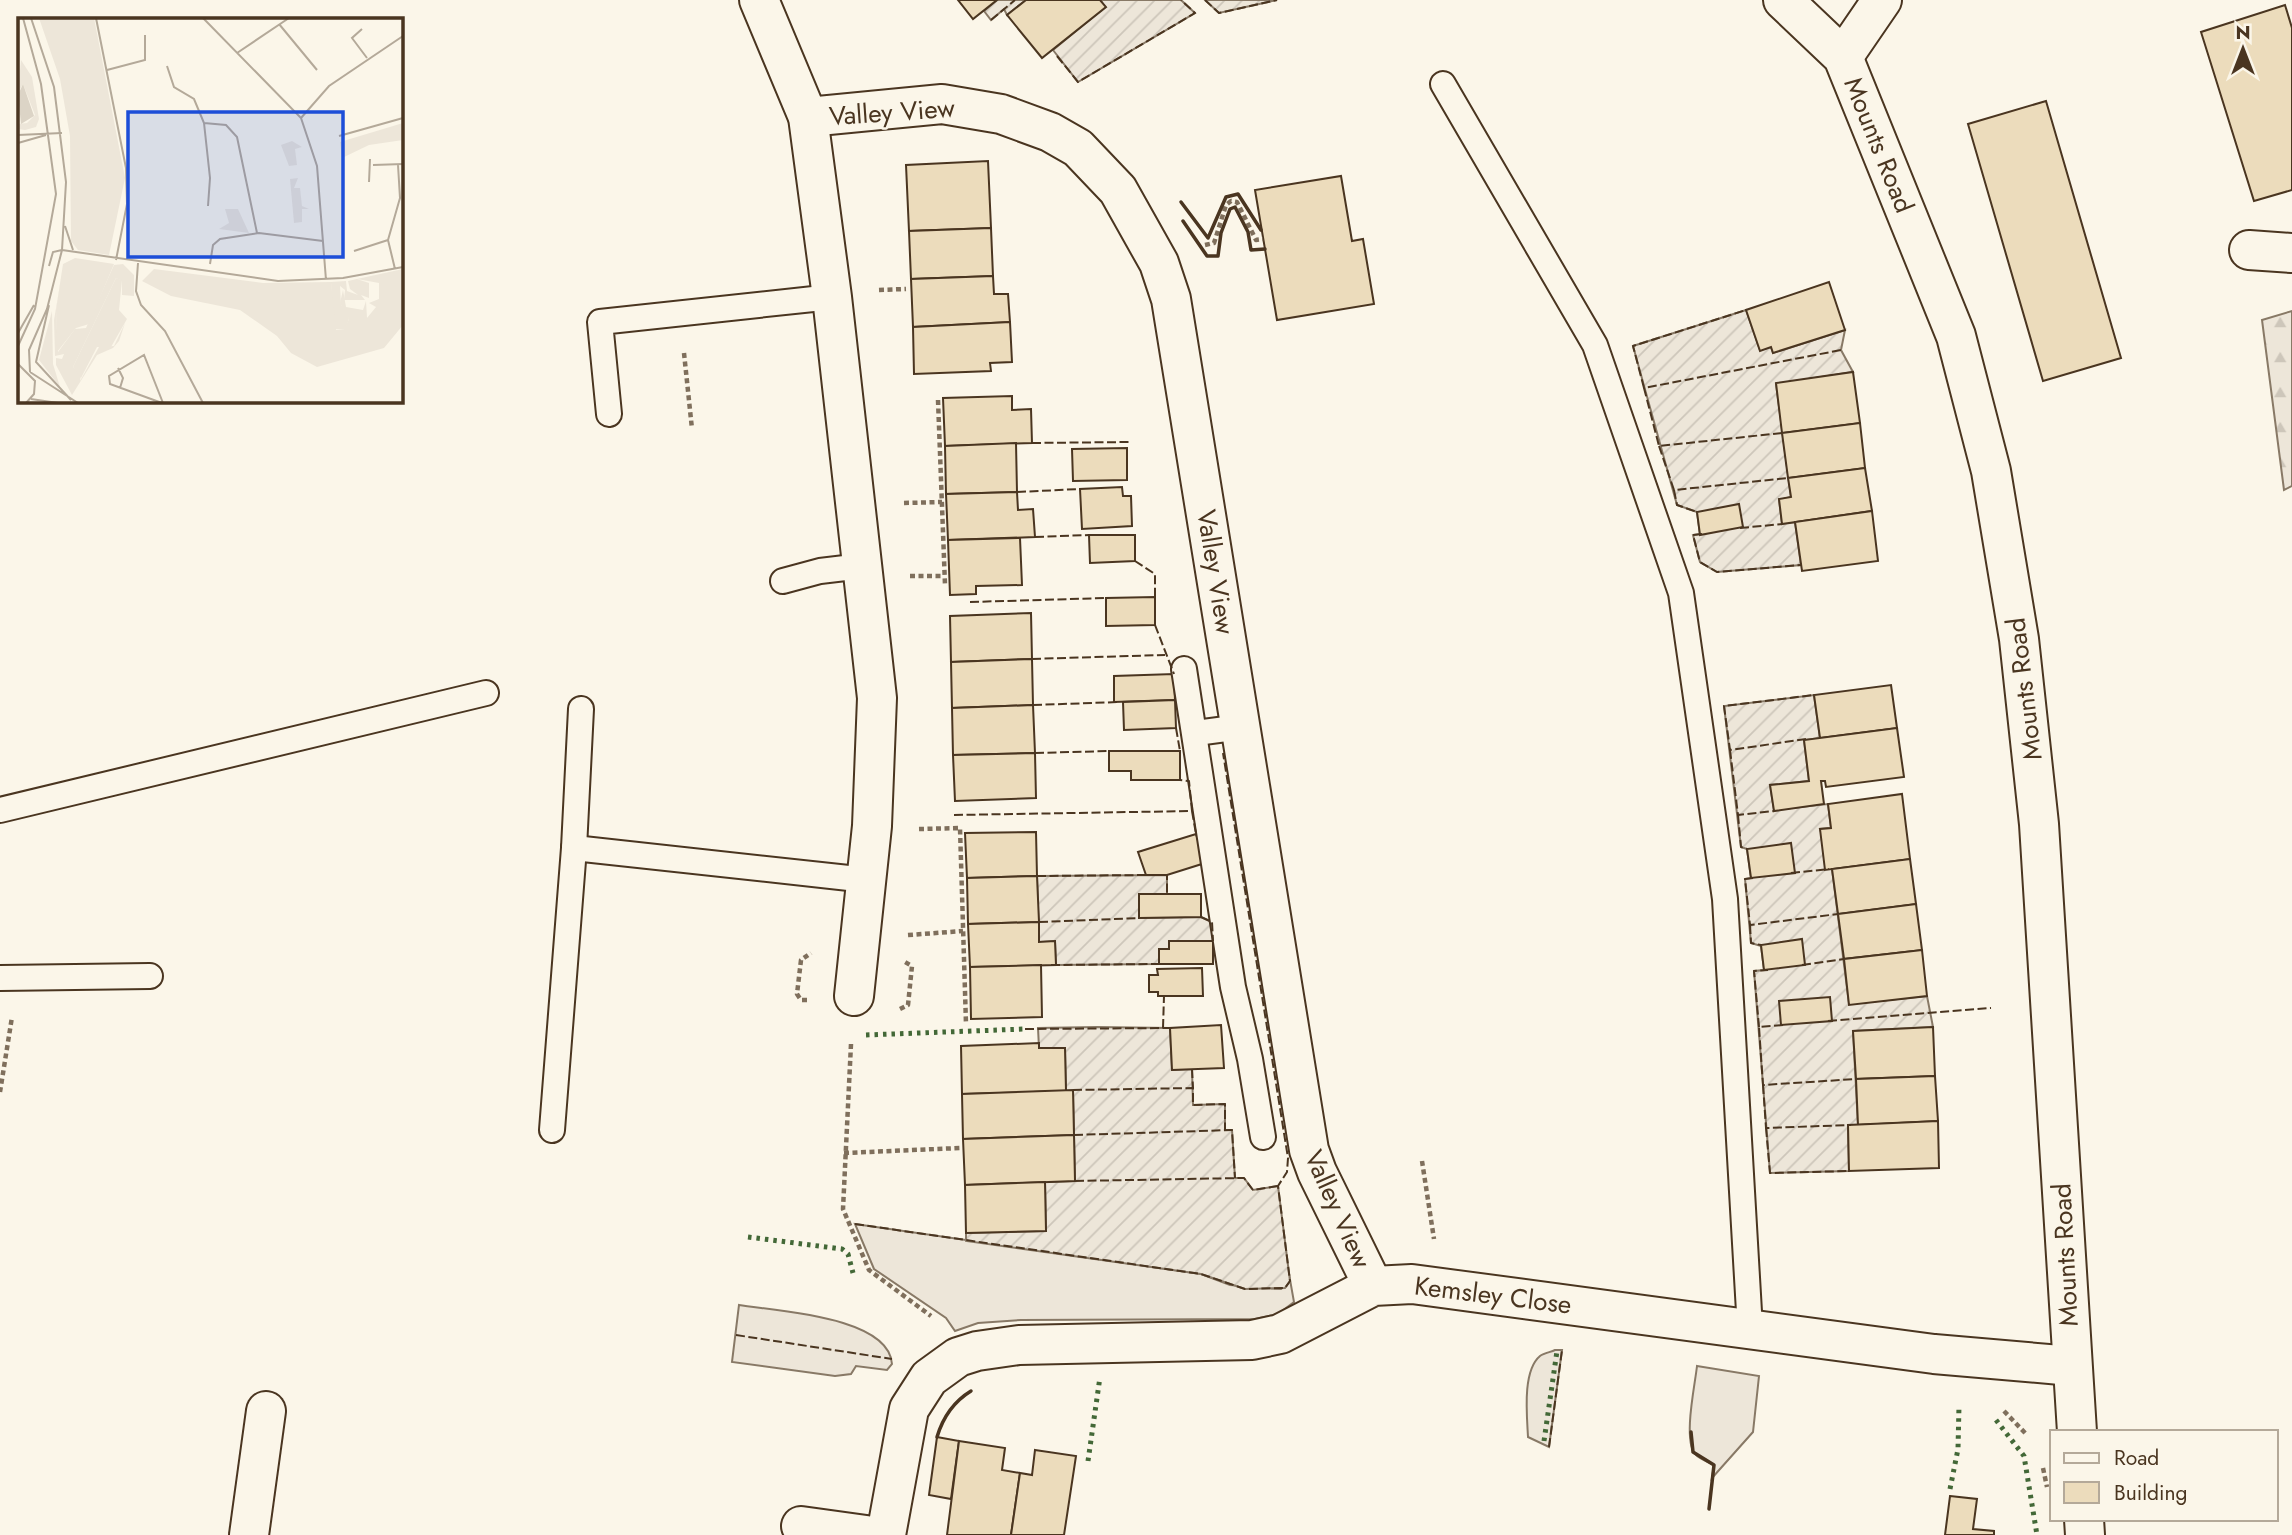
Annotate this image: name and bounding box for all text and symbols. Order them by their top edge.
north arrow [2208,14,2278,84]
inset map [18,18,402,402]
text: N [2235,19,2251,46]
street label: Mounts Road [1835,72,1923,218]
street label: Valley View [828,89,956,135]
street label: Valley View [1187,507,1245,637]
street label: Mounts Road [1996,616,2052,762]
street label: Valley View [1295,1144,1381,1275]
street label: Mounts Road [2042,1183,2088,1327]
street label: Kemsley Close [1412,1267,1574,1323]
legend [2050,1430,2278,1521]
text: Road [2114,1443,2159,1473]
text: Building [2114,1478,2187,1508]

